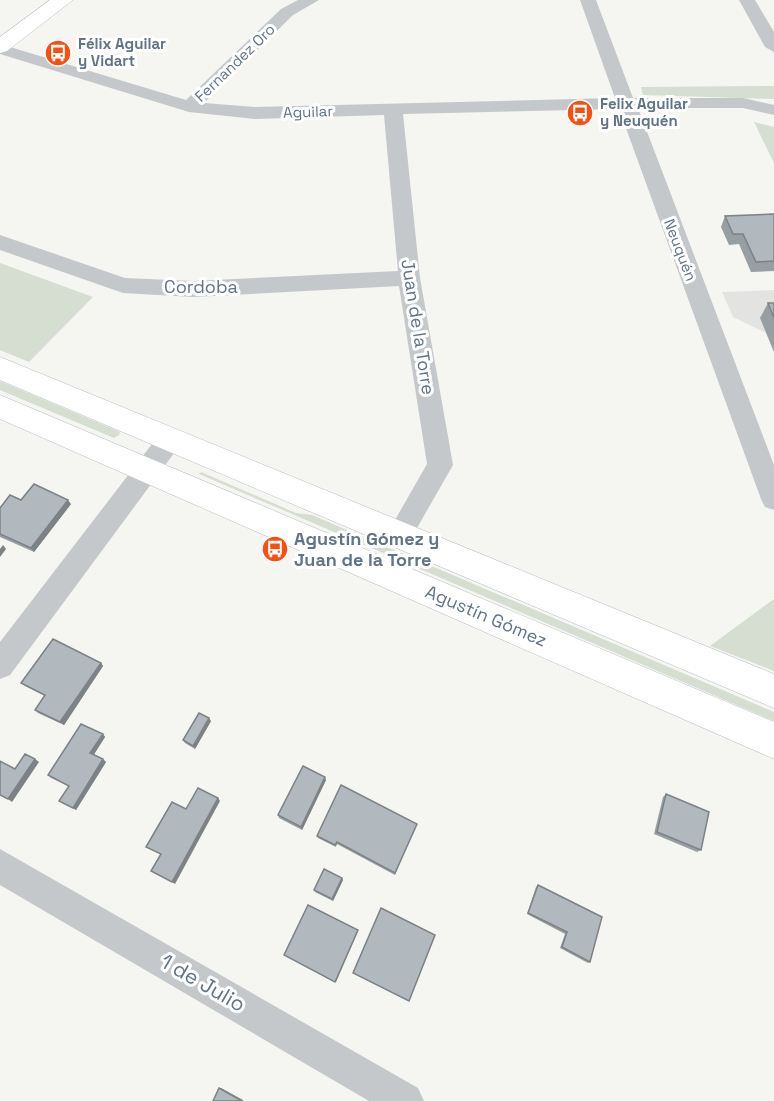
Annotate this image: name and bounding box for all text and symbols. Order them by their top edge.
street label: Fernandez Oro [191,20,279,106]
place label: Félix Aguilar y Vidart [78,34,166,70]
bus stop icon: Félix Aguilar y Vidart [43,38,73,68]
place label: Felix Aguilar y Neuquén [600,94,688,130]
bus stop icon: Felix Aguilar y Neuquén [565,98,595,128]
street label: Aguilar [283,101,334,122]
street label: Neuquén [660,216,701,284]
street label: Juan de la Torre [396,258,441,396]
street label: Cordoba [164,275,238,298]
place label: Agustín Gómez y Juan de la Torre [294,527,439,571]
bus stop icon: Agustín Gómez y Juan de la Torre [260,534,290,564]
street label: Agustín Gómez [422,580,550,651]
street label: 1 de Julio [156,947,251,1018]

